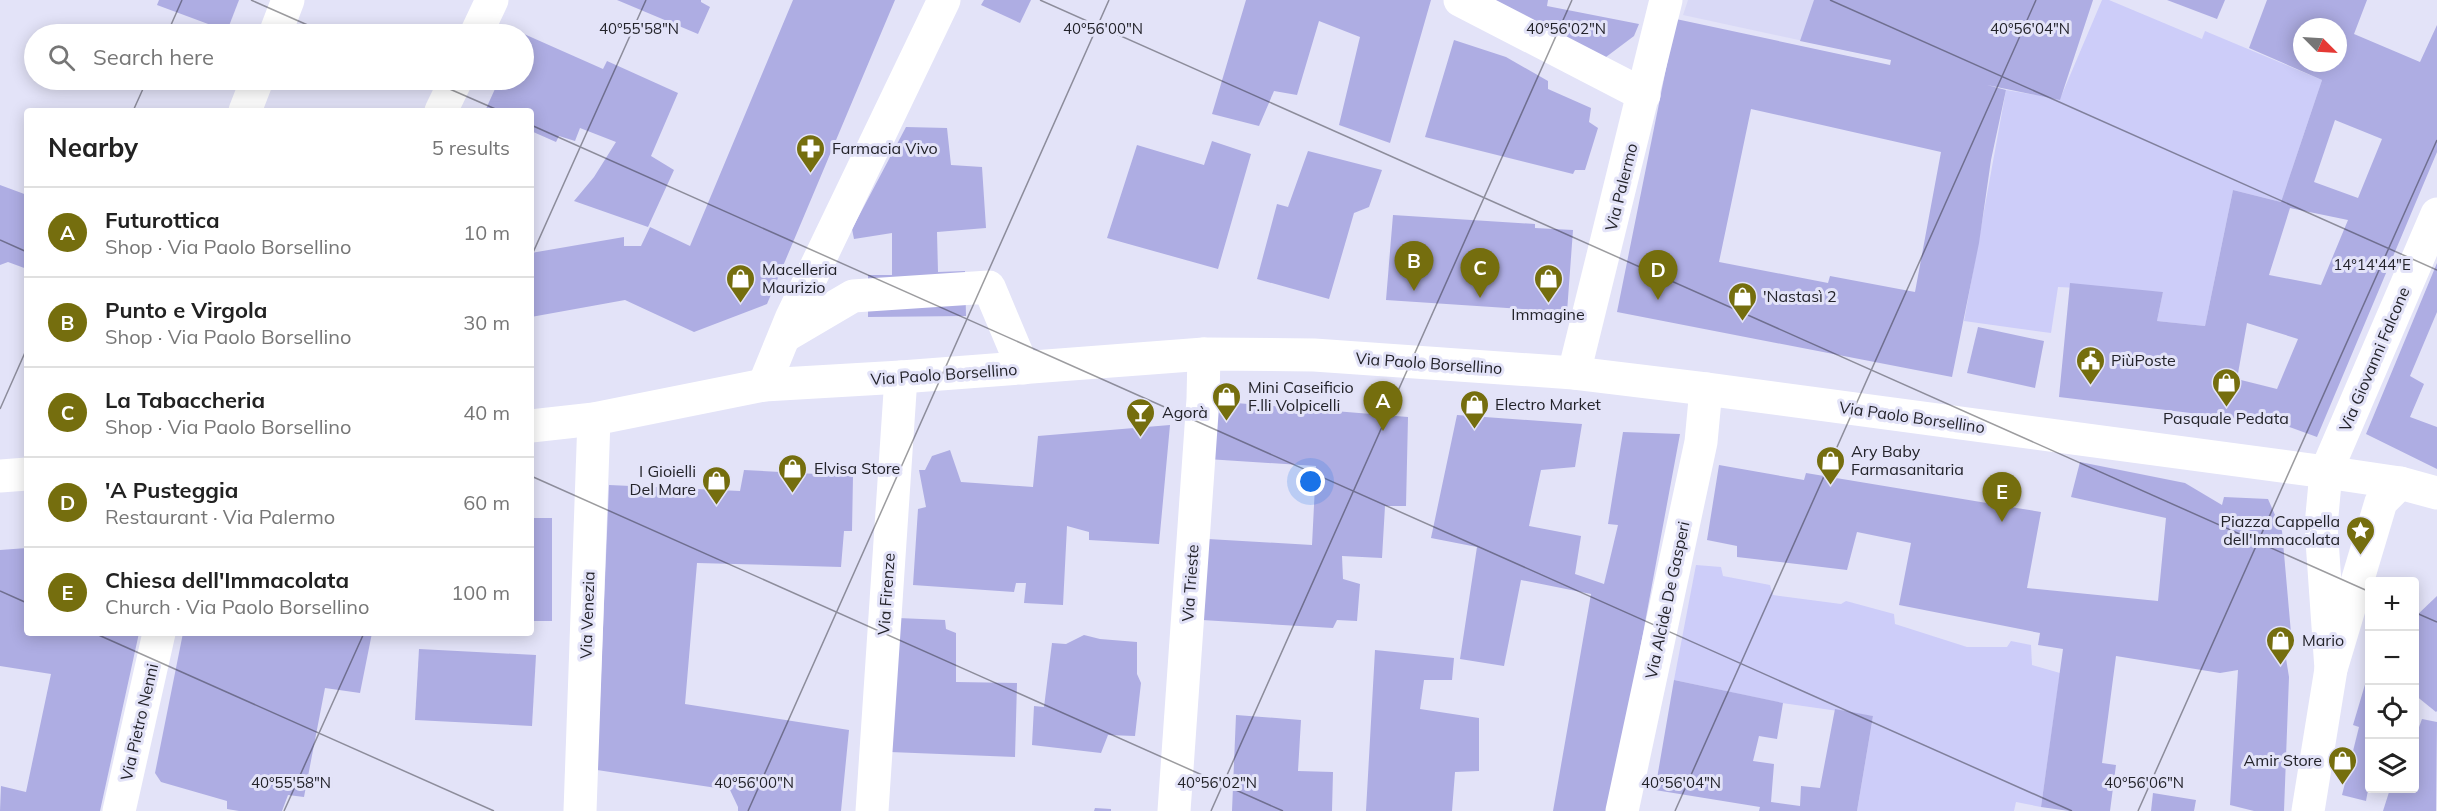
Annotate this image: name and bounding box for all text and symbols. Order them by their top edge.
north arrow [2293,18,2347,72]
text: 40°55'58"N [599,19,679,38]
text: 40°56'00"N [1063,19,1143,38]
text: 40°56'02"N [1526,19,1606,38]
text: 40°56'04"N [1990,19,2070,38]
search box [24,24,534,90]
icon: search [45,41,78,74]
text: Search here [93,43,214,71]
text: Nearby [48,131,138,164]
pharmacy icon: Farmacia Vivo [795,132,827,174]
text: 5 results [432,135,510,160]
place label: Farmacia Vivo [832,138,938,158]
street label: Via Palermo [1600,141,1642,233]
text: Futurottica [105,206,220,234]
text: A [60,220,75,245]
text: 10 m [463,220,510,245]
text: Shop · Via Paolo Borsellino [105,234,351,259]
pin: B [1394,242,1434,291]
pin: C [1460,248,1500,298]
pin: D [1638,250,1678,300]
text: 14°14'44"E [2333,255,2411,274]
place label: Macelleria Maurizio [762,259,837,297]
shop icon: Macelleria Maurizio [725,262,757,304]
shop icon: Immagine [1532,262,1564,304]
shop icon: 'Nastasì 2 [1726,280,1758,322]
street label: Via Giovanni Falcone [2335,284,2413,434]
place label: 'Nastasì 2 [1763,286,1837,306]
text: Punto e Virgola [105,296,267,324]
place label: Immagine [1511,304,1585,324]
text: B [61,310,74,335]
text: 30 m [463,310,510,335]
text: Shop · Via Paolo Borsellino [105,324,351,349]
public building icon: PiùPoste [2074,344,2106,386]
street label: Via Paolo Borsellino [1355,348,1503,378]
place label: PiùPoste [2111,350,2176,370]
street label: Via Paolo Borsellino [870,359,1018,389]
shop icon: Pasquale Pedata [2210,366,2242,408]
place label: Mini Caseificio F.lli Volpicelli [1248,377,1354,415]
shop icon: Mini Caseificio F.lli Volpicelli [1211,380,1243,422]
pin: A [1364,382,1402,431]
text: La Tabaccheria [105,386,265,414]
shop icon: Electro Market [1458,388,1490,430]
place label: Electro Market [1495,394,1601,414]
bar icon: Agorà [1125,396,1157,438]
street label: Via Paolo Borsellino [1838,397,1986,437]
text: C [61,400,74,425]
text: 40 m [463,400,510,425]
place label: Agorà [1162,402,1208,422]
place label: Pasquale Pedata [2163,408,2289,428]
text: Shop · Via Paolo Borsellino [105,414,351,439]
place label: Ary Baby Farmasanitaria [1851,441,1964,479]
shop icon: Ary Baby Farmasanitaria [1814,444,1846,486]
shop icon: Elvisa Store [777,452,809,494]
place label: Elvisa Store [814,458,900,478]
place label: I Gioielli Del Mare [630,461,696,499]
shop icon: I Gioielli Del Mare [701,464,733,506]
your location [1296,467,1325,496]
pin: E [1982,472,2022,522]
text: 'A Pusteggia [105,476,238,504]
text: D [60,490,75,515]
text: 60 m [463,490,510,515]
text: Restaurant · Via Palermo [105,504,335,529]
place label: Piazza Cappella dell'Immacolata [2220,511,2340,549]
place icon: Piazza Cappella dell'Immacolata [2345,514,2377,556]
street label: Via Alcide De Gasperi [1641,519,1693,681]
street label: Via Trieste [1177,544,1203,622]
street label: Via Firenze [873,552,899,636]
text: Chiesa dell'Immacolata [105,566,349,594]
street label: Via Venezia [575,571,599,659]
map controls [2365,577,2419,793]
button: + [2365,577,2419,631]
text: E [62,580,73,605]
text: 100 m [451,580,510,605]
text: Church · Via Paolo Borsellino [105,594,369,619]
shop icon: Mario [2265,624,2297,666]
place label: Mario [2302,630,2344,650]
button: − [2365,631,2419,685]
street label: Via Pietro Nenni [116,662,162,782]
button: locate [2365,685,2419,739]
button: layers [2365,739,2419,793]
shop icon: Amir Store [2327,744,2359,786]
place label: Amir Store [2243,750,2322,770]
text: 40°55'58"N [251,773,331,792]
text: 40°56'00"N [714,773,794,792]
text: 40°56'02"N [1177,773,1257,792]
text: 40°56'04"N [1641,773,1721,792]
text: 40°56'06"N [2104,773,2184,792]

